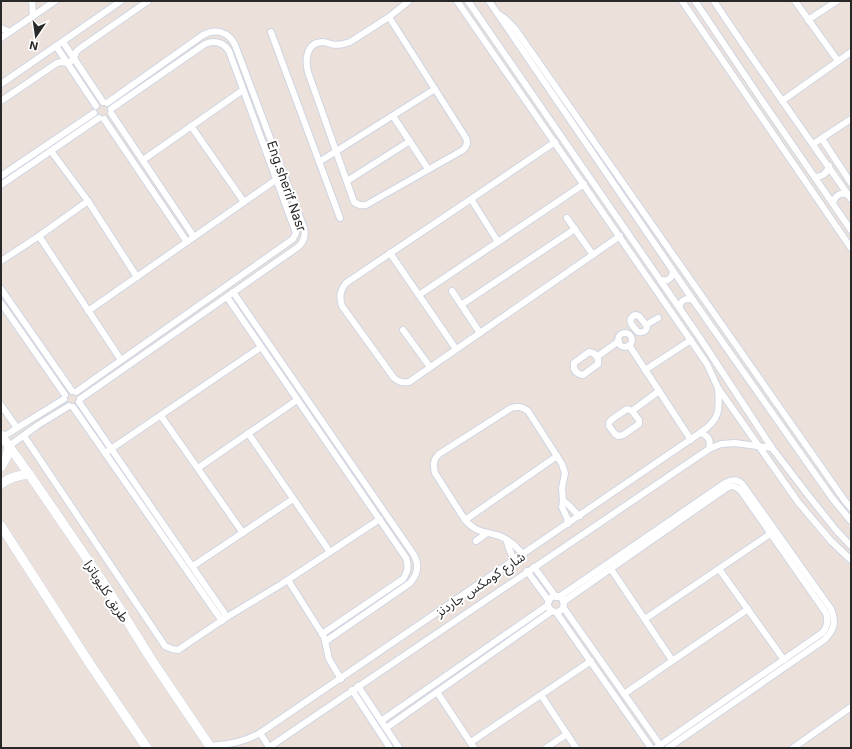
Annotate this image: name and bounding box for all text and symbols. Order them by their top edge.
north arrow [16,16,56,56]
text: N [28,38,39,54]
street label: Eng.sherif Nasr [264,139,310,234]
street label: شارع كومكس جاردنز [431,548,530,623]
street label: طريق كليوباترا [80,557,133,626]

